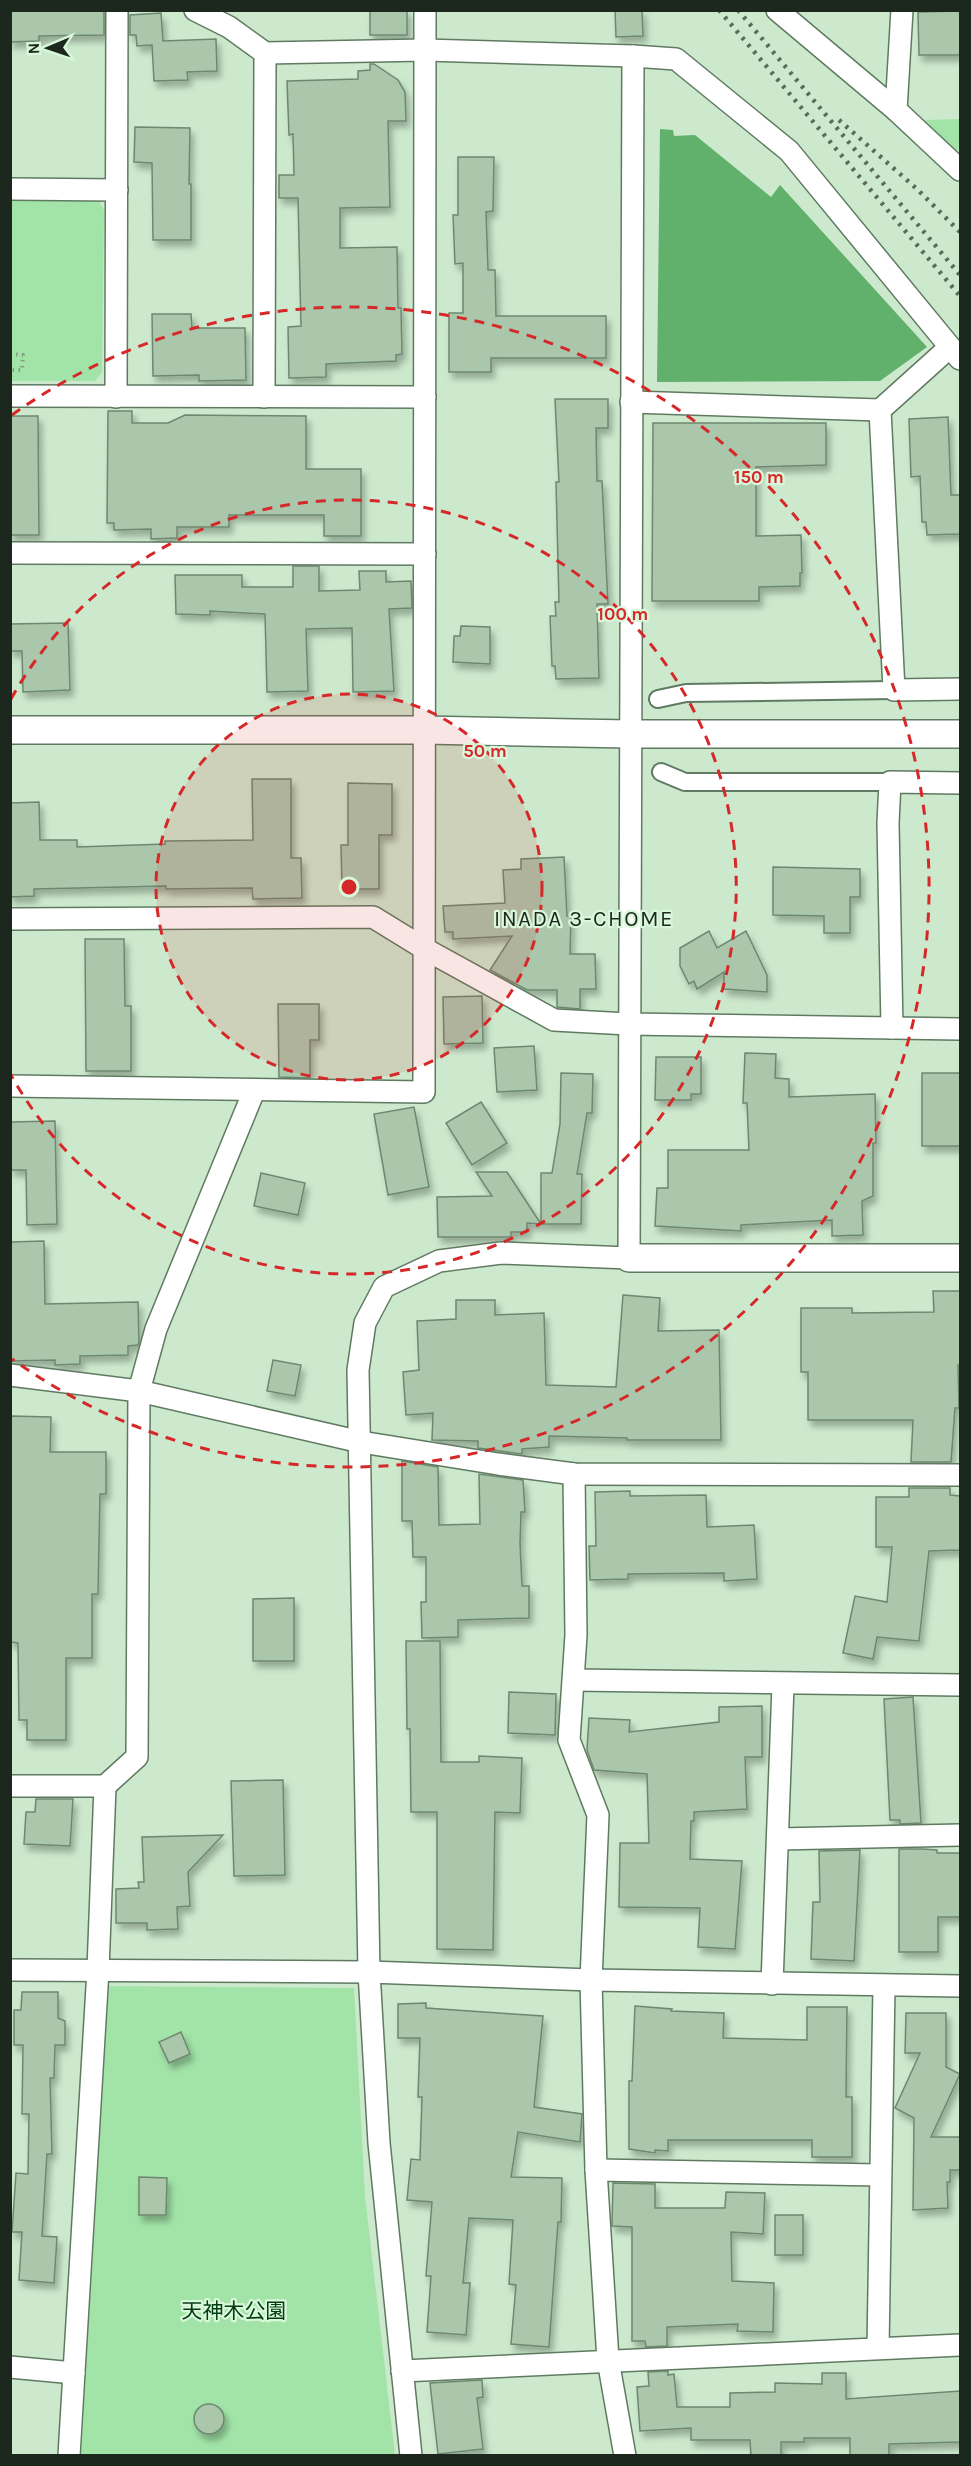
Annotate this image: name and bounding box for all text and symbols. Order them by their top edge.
north arrow [18,18,78,78]
text: N [24,42,43,55]
text: 150 m [734,466,784,488]
text: 100 m [598,603,648,625]
text: 50 m [463,740,507,762]
centre of rings [339,877,359,897]
district label: INADA 3-CHOME [494,906,674,932]
park label: 天神木公園 [182,2299,287,2323]

